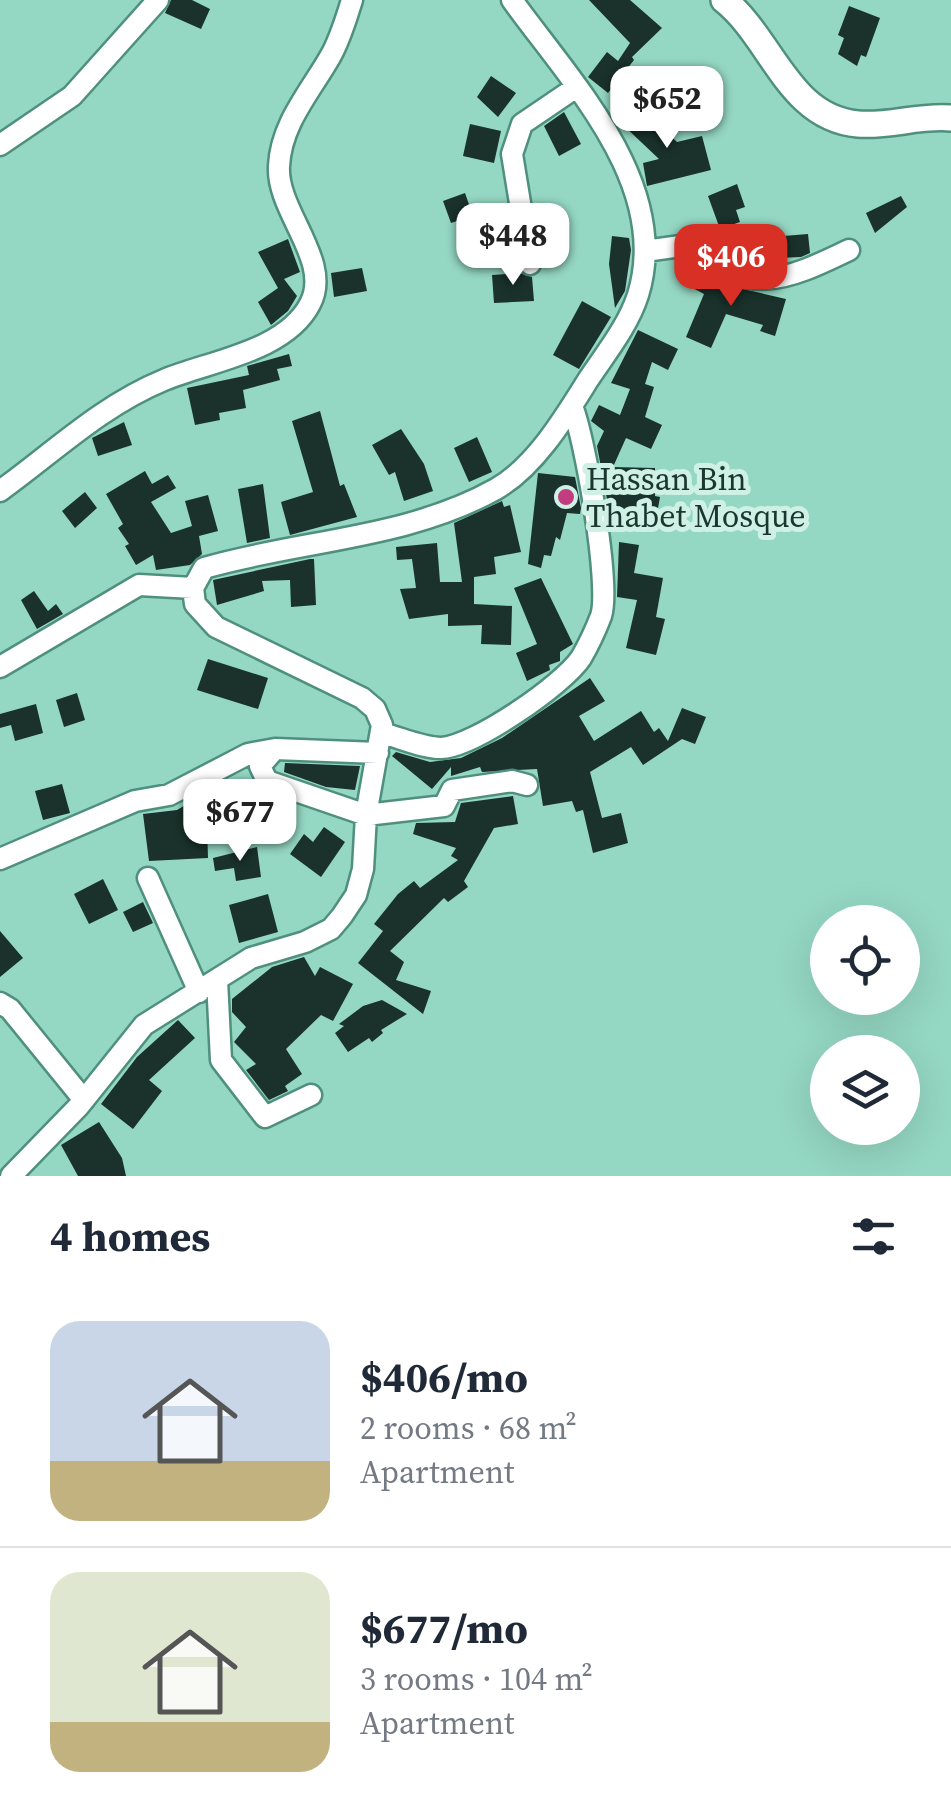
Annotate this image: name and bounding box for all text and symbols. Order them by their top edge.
pin: $652 [608,66,726,151]
text: $652 [632,76,702,120]
pin: $448 [454,203,572,288]
text: $448 [478,213,548,257]
pin: $406 [672,224,790,309]
text: $406 [696,234,766,278]
place label: Hassan Bin Thabet Mosque [586,457,806,538]
marker: Hassan Bin Thabet Mosque [555,486,577,508]
pin: $677 [181,779,299,864]
text: $677 [205,789,275,833]
map controls [810,905,920,1145]
button: locate [810,905,920,1015]
button: layers [810,1035,920,1145]
text: 4 homes [50,1207,210,1265]
icon: filters [846,1209,901,1264]
text: $406/mo [360,1348,528,1406]
icon: home [130,1361,250,1481]
text: 2 rooms · 68 m² [360,1406,577,1450]
text: Apartment [360,1450,514,1494]
text: $677/mo [360,1599,528,1657]
icon: home [130,1612,250,1732]
text: 3 rooms · 104 m² [360,1657,593,1701]
text: Apartment [360,1701,514,1745]

